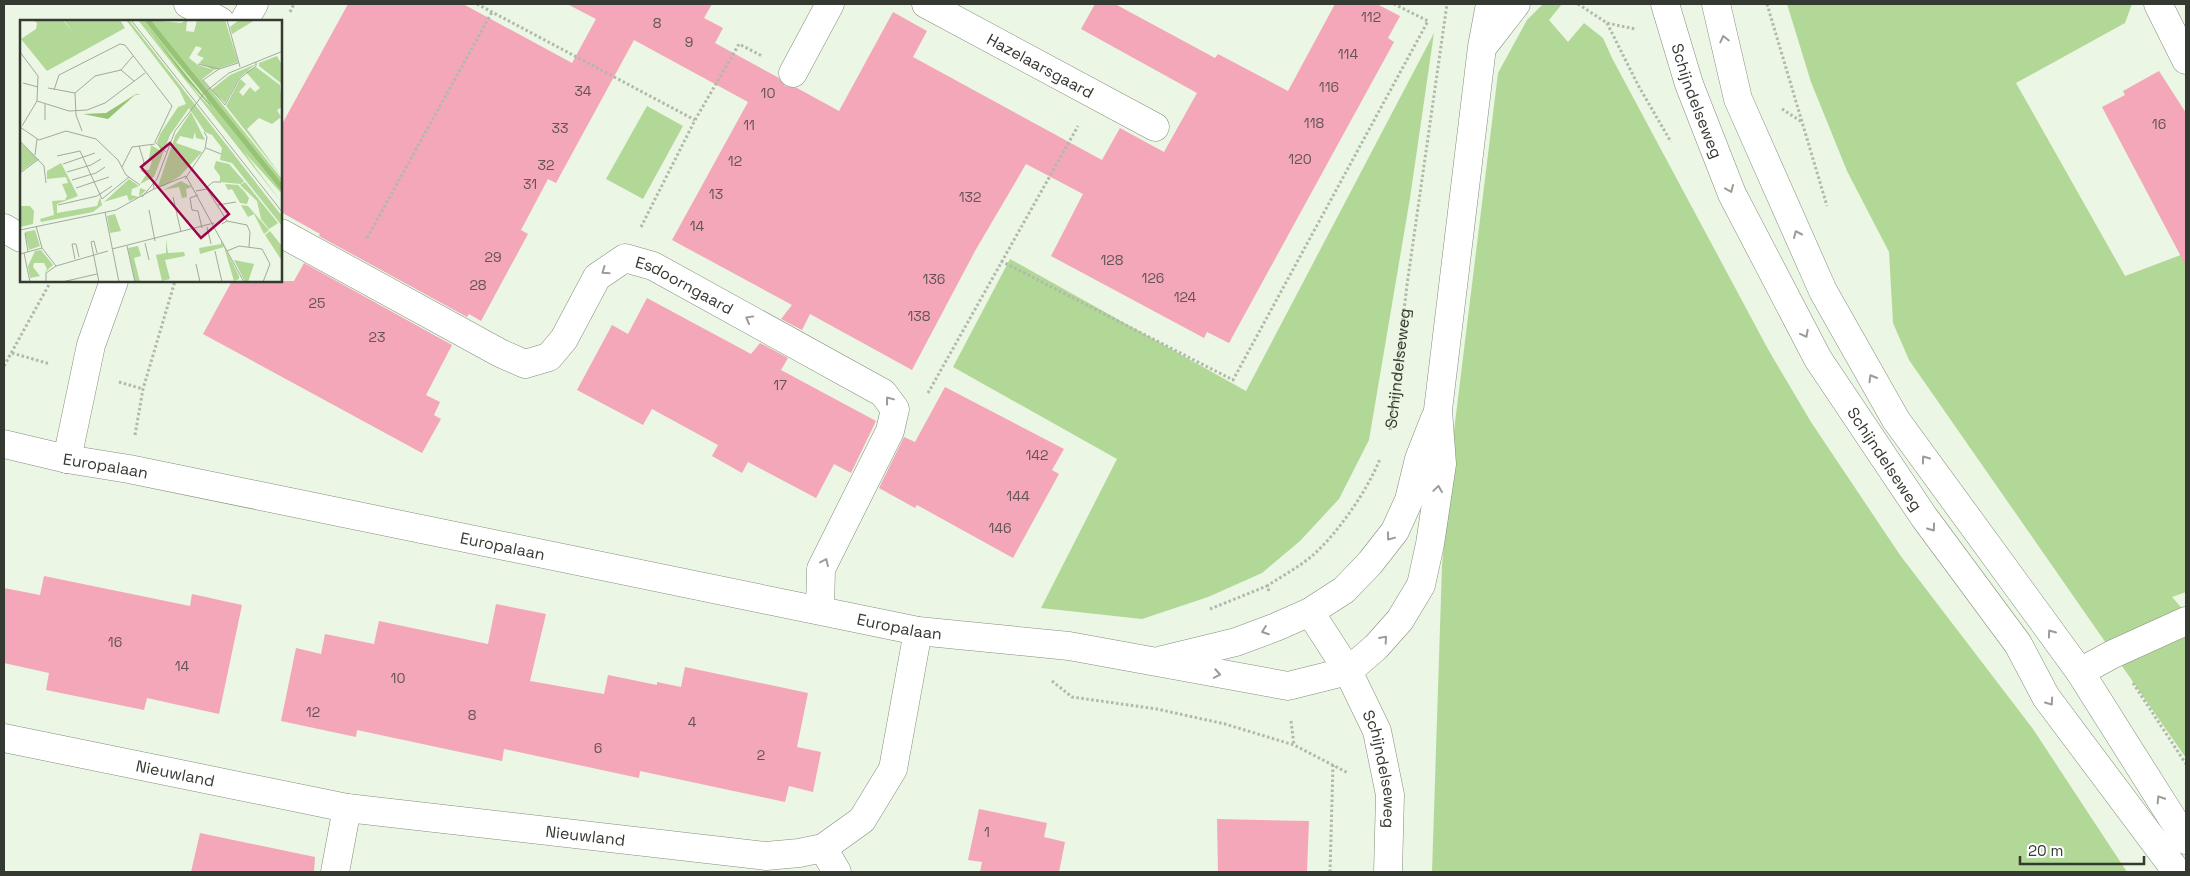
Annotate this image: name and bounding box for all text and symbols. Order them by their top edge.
house number: 112 [1361,8,1381,26]
house number: 8 [653,14,662,32]
inset map [20,20,282,282]
street label: Hazelaarsgaard [983,28,1098,103]
house number: 9 [685,33,693,51]
one-way arrow [1719,35,1730,44]
street label: Schijndelseweg [1667,41,1727,161]
house number: 114 [1338,45,1358,63]
house number: 116 [1319,78,1339,96]
house number: 34 [574,82,592,100]
house number: 10 [761,84,775,102]
house number: 118 [1304,114,1324,132]
house number: 16 [2152,115,2166,133]
house number: 11 [743,116,755,134]
house number: 33 [552,119,568,137]
house number: 120 [1288,150,1312,168]
house number: 12 [728,152,742,170]
house number: 32 [538,156,554,174]
house number: 31 [523,175,537,193]
one-way arrow [1724,184,1735,193]
house number: 13 [709,185,723,203]
house number: 132 [959,188,981,206]
house number: 14 [690,217,705,235]
one-way arrow [1793,230,1804,239]
house number: 29 [485,248,501,266]
street label: Esdoorngaard [633,251,737,319]
house number: 128 [1100,251,1124,269]
one-way arrow [602,265,611,274]
house number: 126 [1142,269,1164,287]
house number: 136 [923,270,945,288]
house number: 28 [469,276,487,294]
house number: 124 [1174,288,1197,306]
house number: 25 [309,294,325,312]
house number: 138 [907,307,931,325]
street label: Schijndelseweg [1380,307,1415,430]
one-way arrow [745,315,754,325]
house number: 23 [369,328,385,346]
one-way arrow [1799,329,1809,338]
one-way arrow [1868,374,1878,383]
house number: 17 [773,376,787,394]
one-way arrow [886,397,894,406]
street label: Schijndelseweg [1843,403,1927,515]
house number: 142 [1025,446,1049,464]
street label: Europalaan [62,448,150,483]
one-way arrow [1922,456,1930,465]
one-way arrow [1432,485,1443,493]
house number: 144 [1006,487,1030,505]
house number: 146 [988,519,1012,537]
one-way arrow [1927,522,1935,531]
street label: Europalaan [458,527,547,565]
one-way arrow [1387,531,1396,541]
one-way arrow [818,558,829,567]
street label: Europalaan [855,608,943,644]
one-way arrow [1261,625,1270,635]
one-way arrow [2048,629,2057,639]
house number: 16 [108,633,122,651]
one-way arrow [1378,635,1387,644]
house number: 14 [175,657,190,675]
one-way arrow [1213,668,1221,678]
house number: 10 [391,669,405,687]
one-way arrow [2044,696,2053,706]
house number: 12 [306,703,320,721]
house number: 8 [468,706,477,724]
street label: Schijndelseweg [1358,706,1400,829]
house number: 4 [688,713,697,731]
house number: 6 [594,739,602,757]
house number: 2 [757,746,765,764]
street label: Nieuwland [134,755,217,791]
one-way arrow [2157,795,2166,804]
street label: Nieuwland [544,820,626,850]
house number: 1 [984,823,990,841]
scale bar [2020,834,2144,866]
text: 20 m [2028,841,2063,860]

